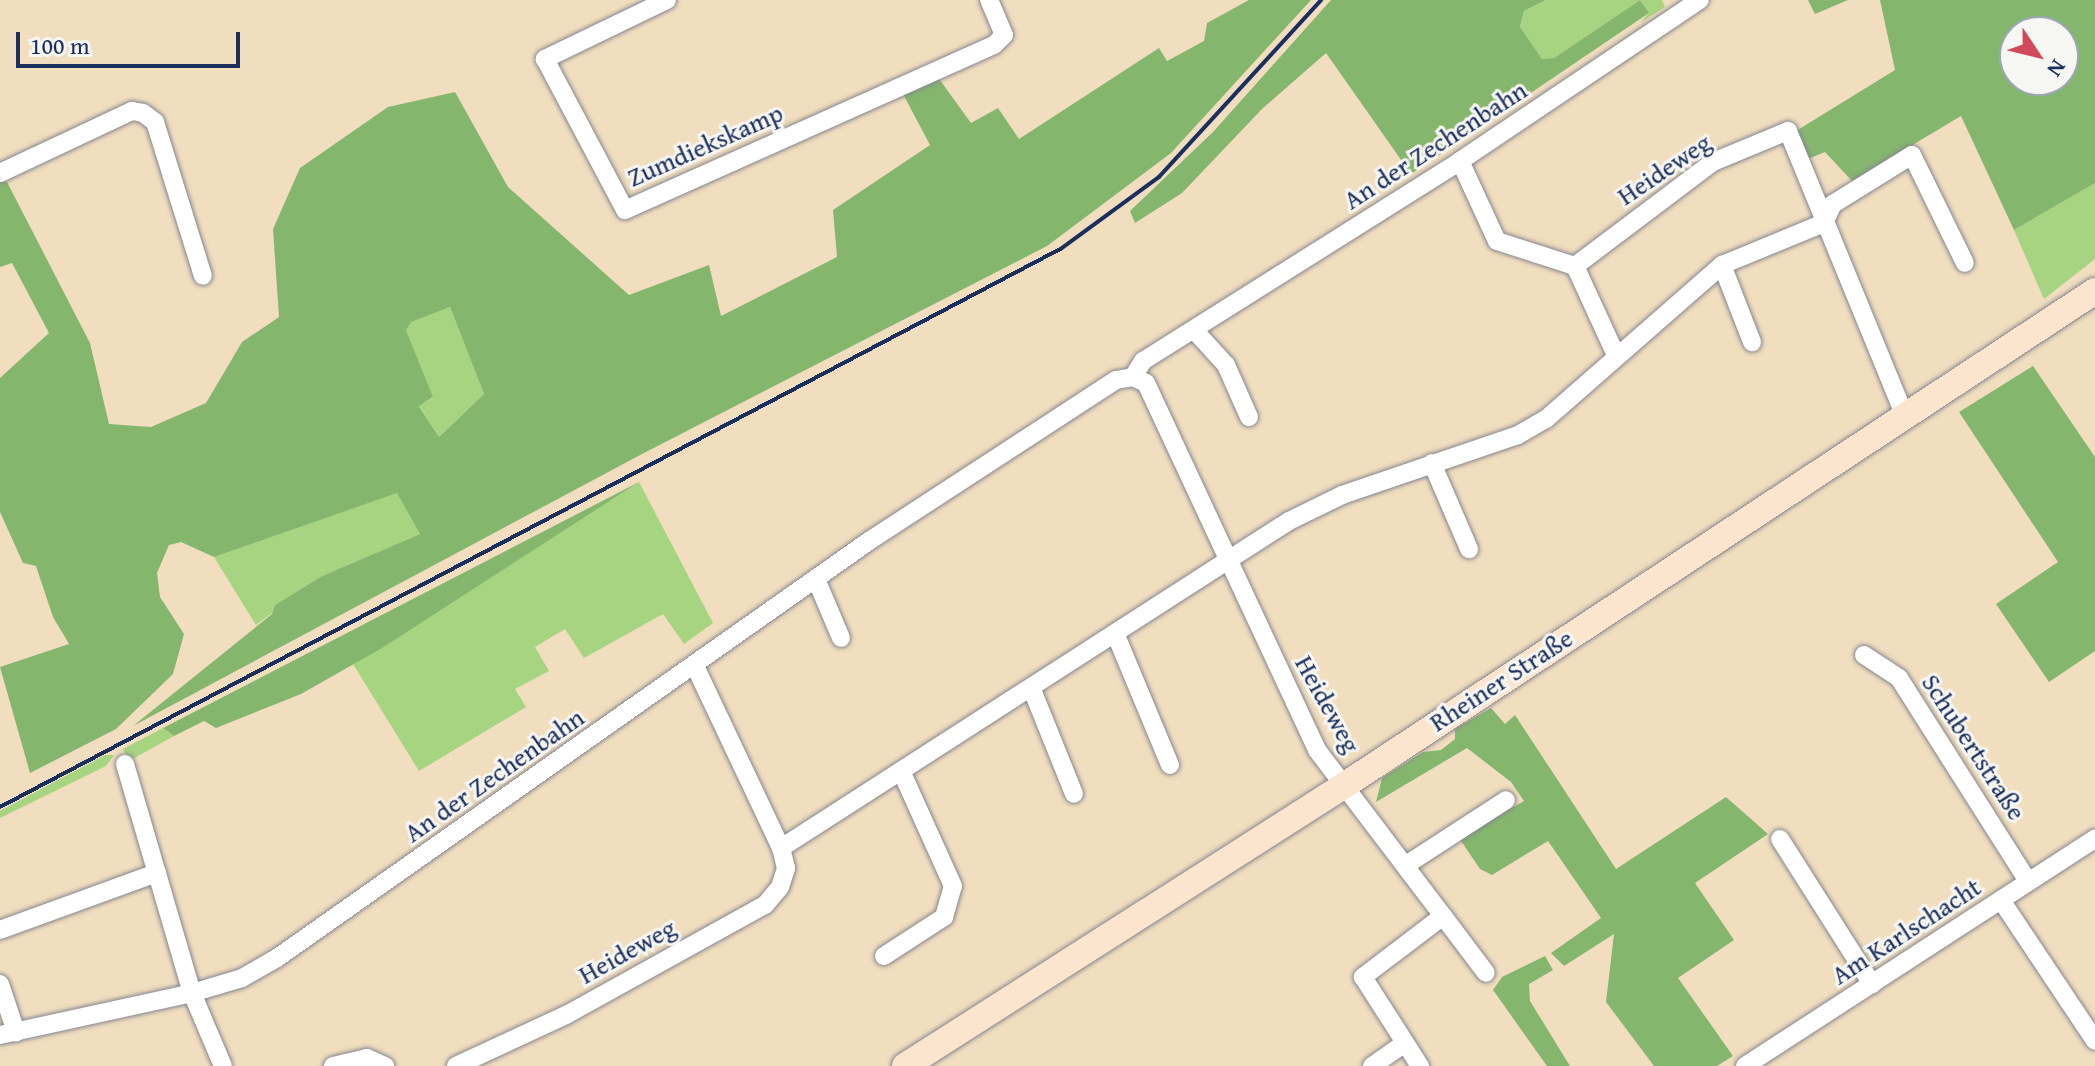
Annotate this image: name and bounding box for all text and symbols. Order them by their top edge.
scale bar [20,16,244,66]
north arrow [1999,16,2079,96]
text: 100 m [30,28,90,63]
text: N [2040,53,2074,84]
street label: An der Zechenbahn [1338,74,1532,216]
street label: Zumdiekskamp [622,97,788,193]
street label: Heideweg [1611,126,1717,212]
street label: Rheiner Straße [1424,622,1578,738]
street label: Heideweg [1289,650,1367,758]
street label: Schubertstraße [1915,668,2033,826]
street label: An der Zechenbahn [398,701,590,849]
street label: Am Karlschacht [1826,871,1986,991]
street label: Heideweg [573,912,681,990]

